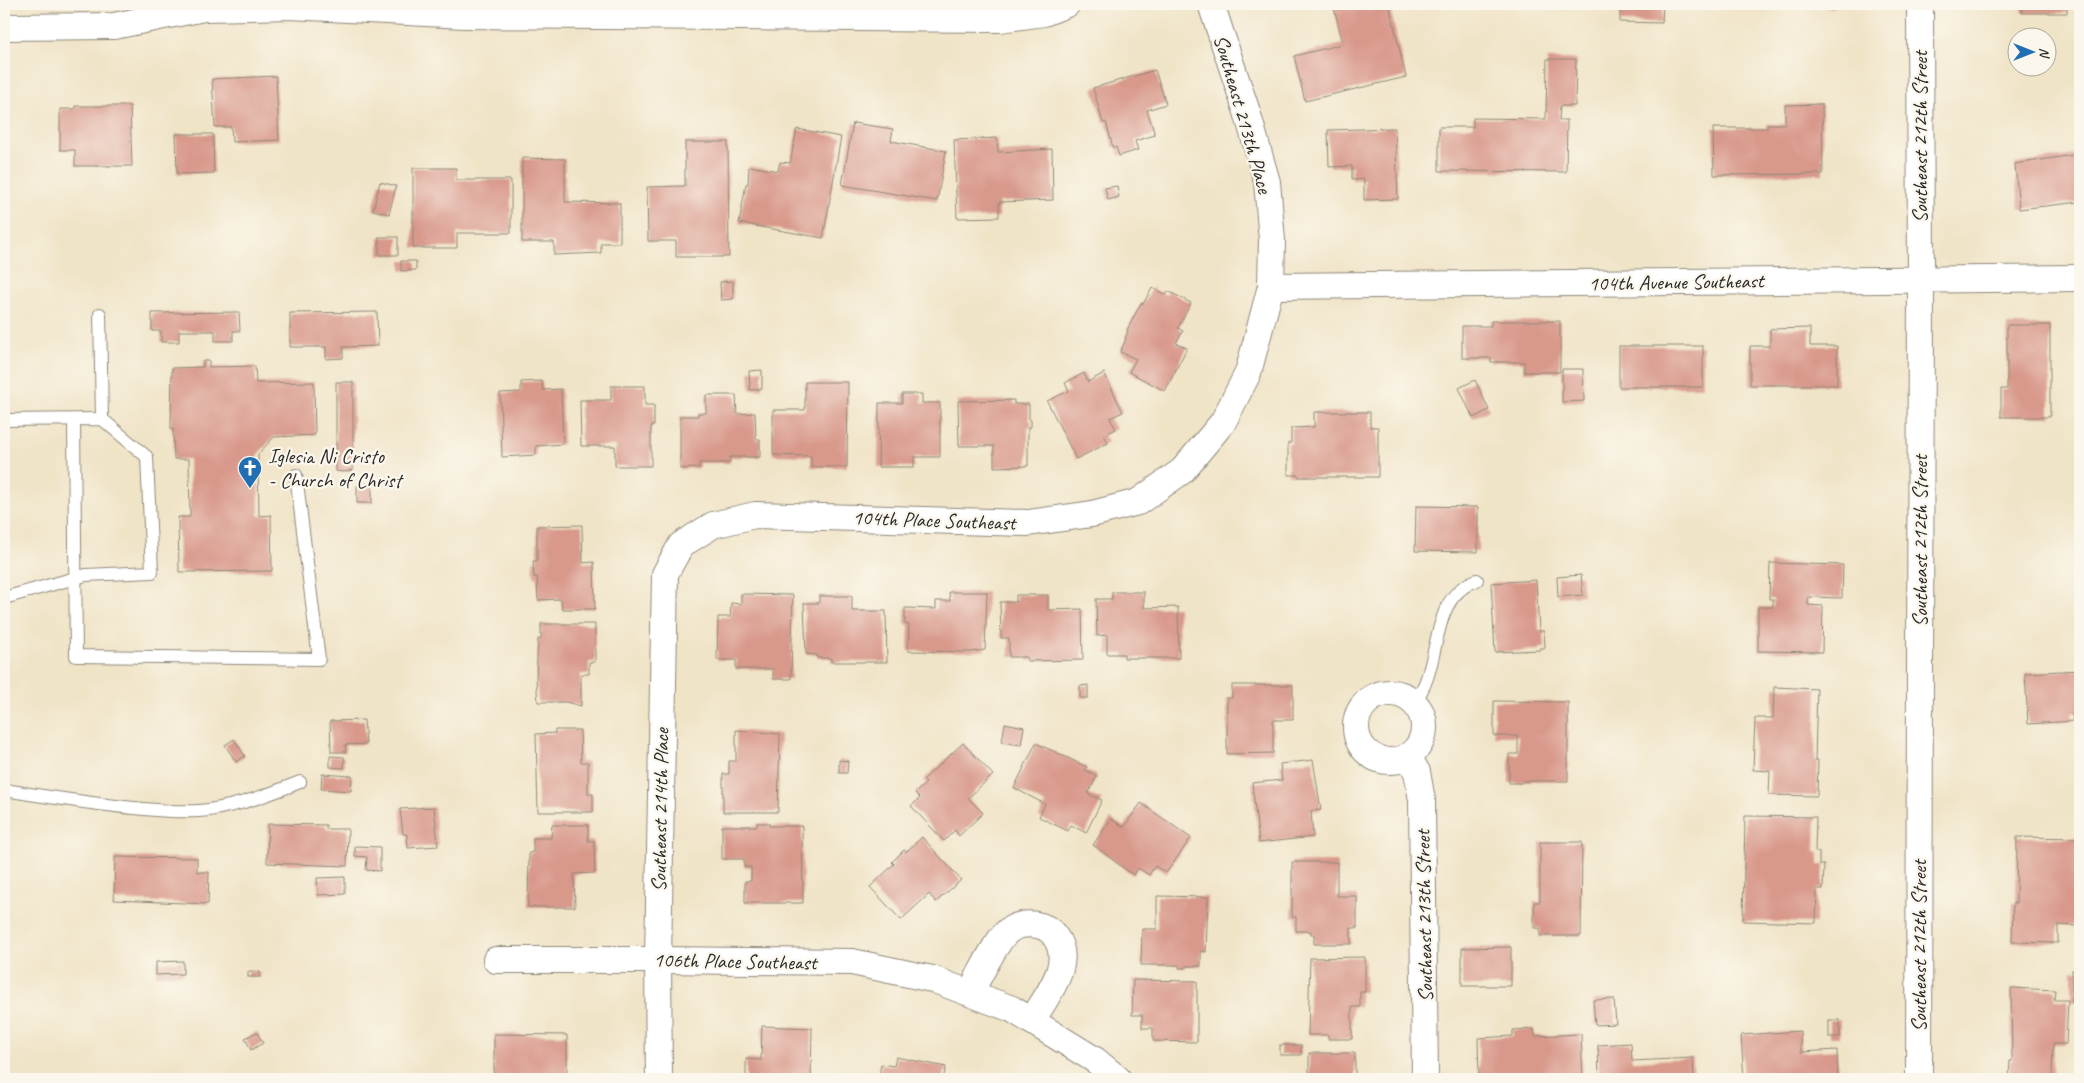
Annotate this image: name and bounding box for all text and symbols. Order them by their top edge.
north arrow [2006,28,2056,78]
street label: Southeast 213th Place [1208,32,1278,197]
text: N [2036,48,2053,59]
street label: Southeast 212th Street [1907,49,1933,223]
street label: 104th Avenue Southeast [1588,267,1766,297]
place label: Iglesia Ni Cristo - Church of Christ [268,443,404,493]
street label: Southeast 212th Street [1907,453,1933,627]
church icon: Iglesia Ni Cristo - Church of Christ [237,455,263,489]
street label: 104th Place Southeast [852,504,1018,536]
street label: Southeast 214th Place [646,727,674,892]
street label: Southeast 213th Street [1409,828,1438,1002]
street label: Southeast 212th Street [1906,858,1932,1032]
street label: 106th Place Southeast [653,947,819,975]

